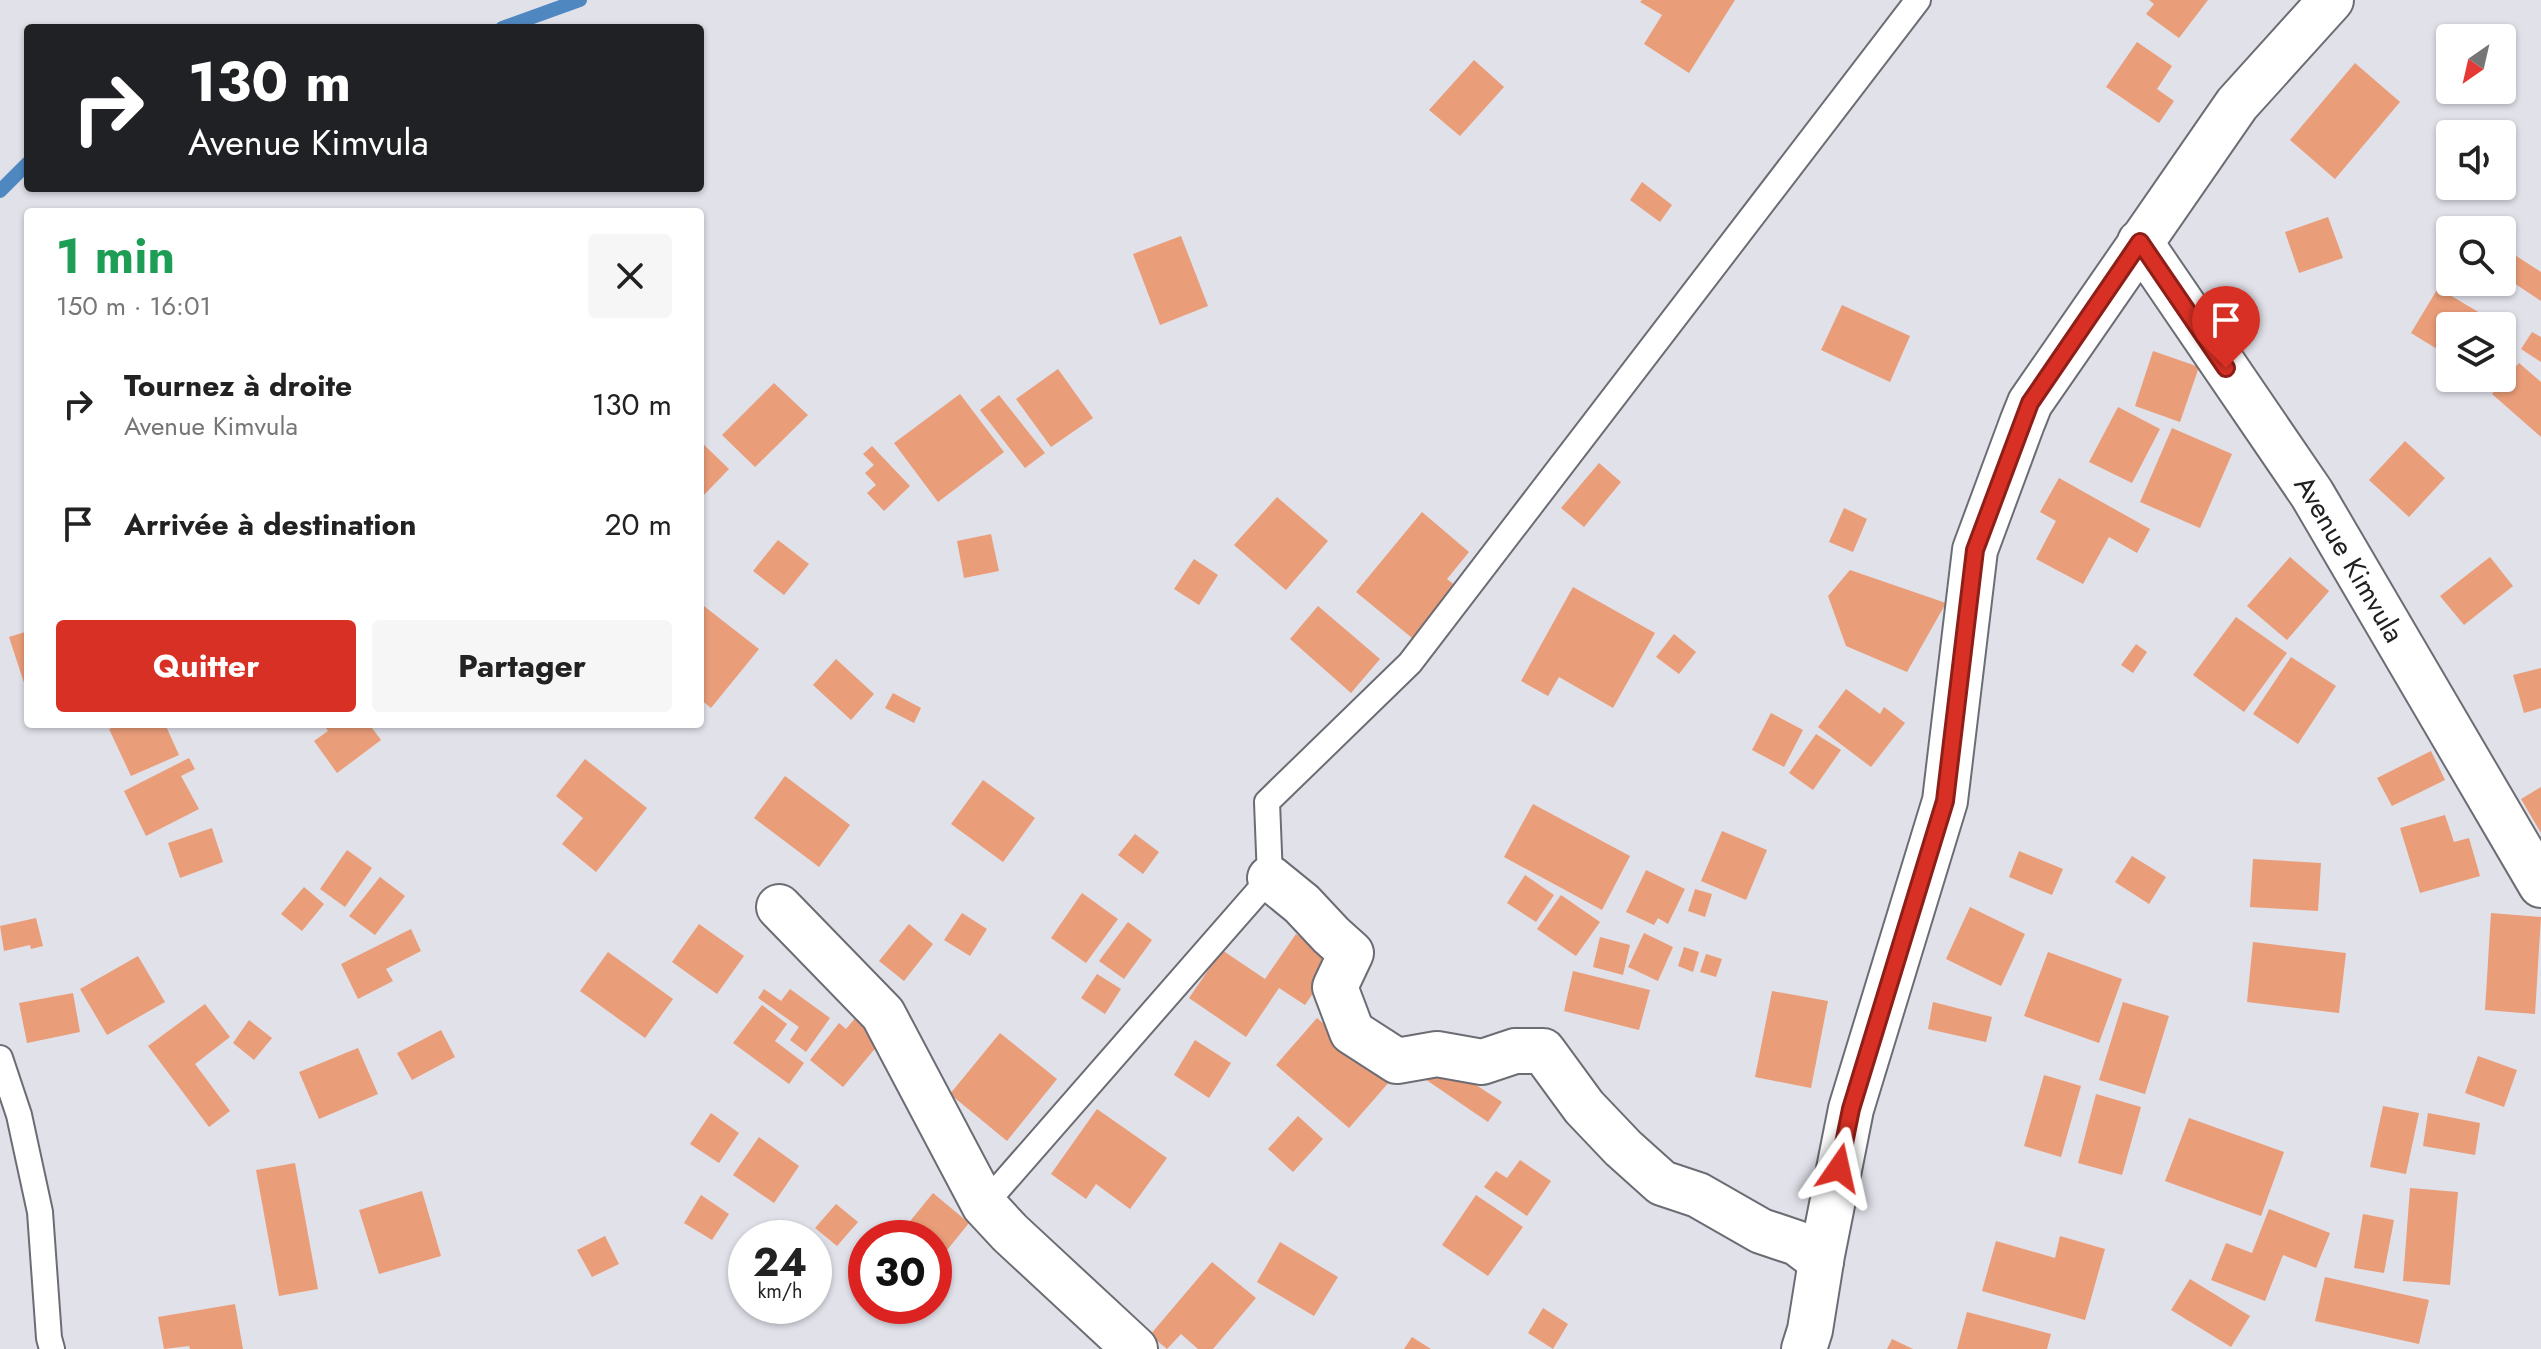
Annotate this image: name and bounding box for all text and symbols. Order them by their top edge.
north arrow [2436,24,2516,104]
map controls [2436,24,2516,392]
text: 130 m [188,41,351,122]
icon: right [56,56,160,160]
text: Avenue Kimvula [188,116,429,168]
button: sound [2436,120,2516,200]
button: search [2436,216,2516,296]
text: 1 min [56,222,175,291]
button: close [588,234,672,318]
pin [2192,286,2260,368]
text: 150 m · 16:01 [56,287,211,325]
icon: arrive [2204,298,2248,342]
button: layers [2436,312,2516,392]
text: Tournez à droite [124,364,352,407]
icon: right [56,382,100,426]
text: 130 m [592,383,672,426]
text: Avenue Kimvula [124,407,298,445]
street label: Avenue Kimvula [2284,467,2415,650]
icon: arrive [56,502,100,546]
text: Arrivée à destination [124,503,416,546]
text: 20 m [605,503,672,546]
button: Quitter [56,620,356,712]
button: Partager [372,620,672,712]
position arrow [1797,1126,1881,1210]
speed limit sign: 30 [848,1220,952,1324]
text: 24 [753,1233,807,1291]
text: km/h [757,1277,803,1306]

